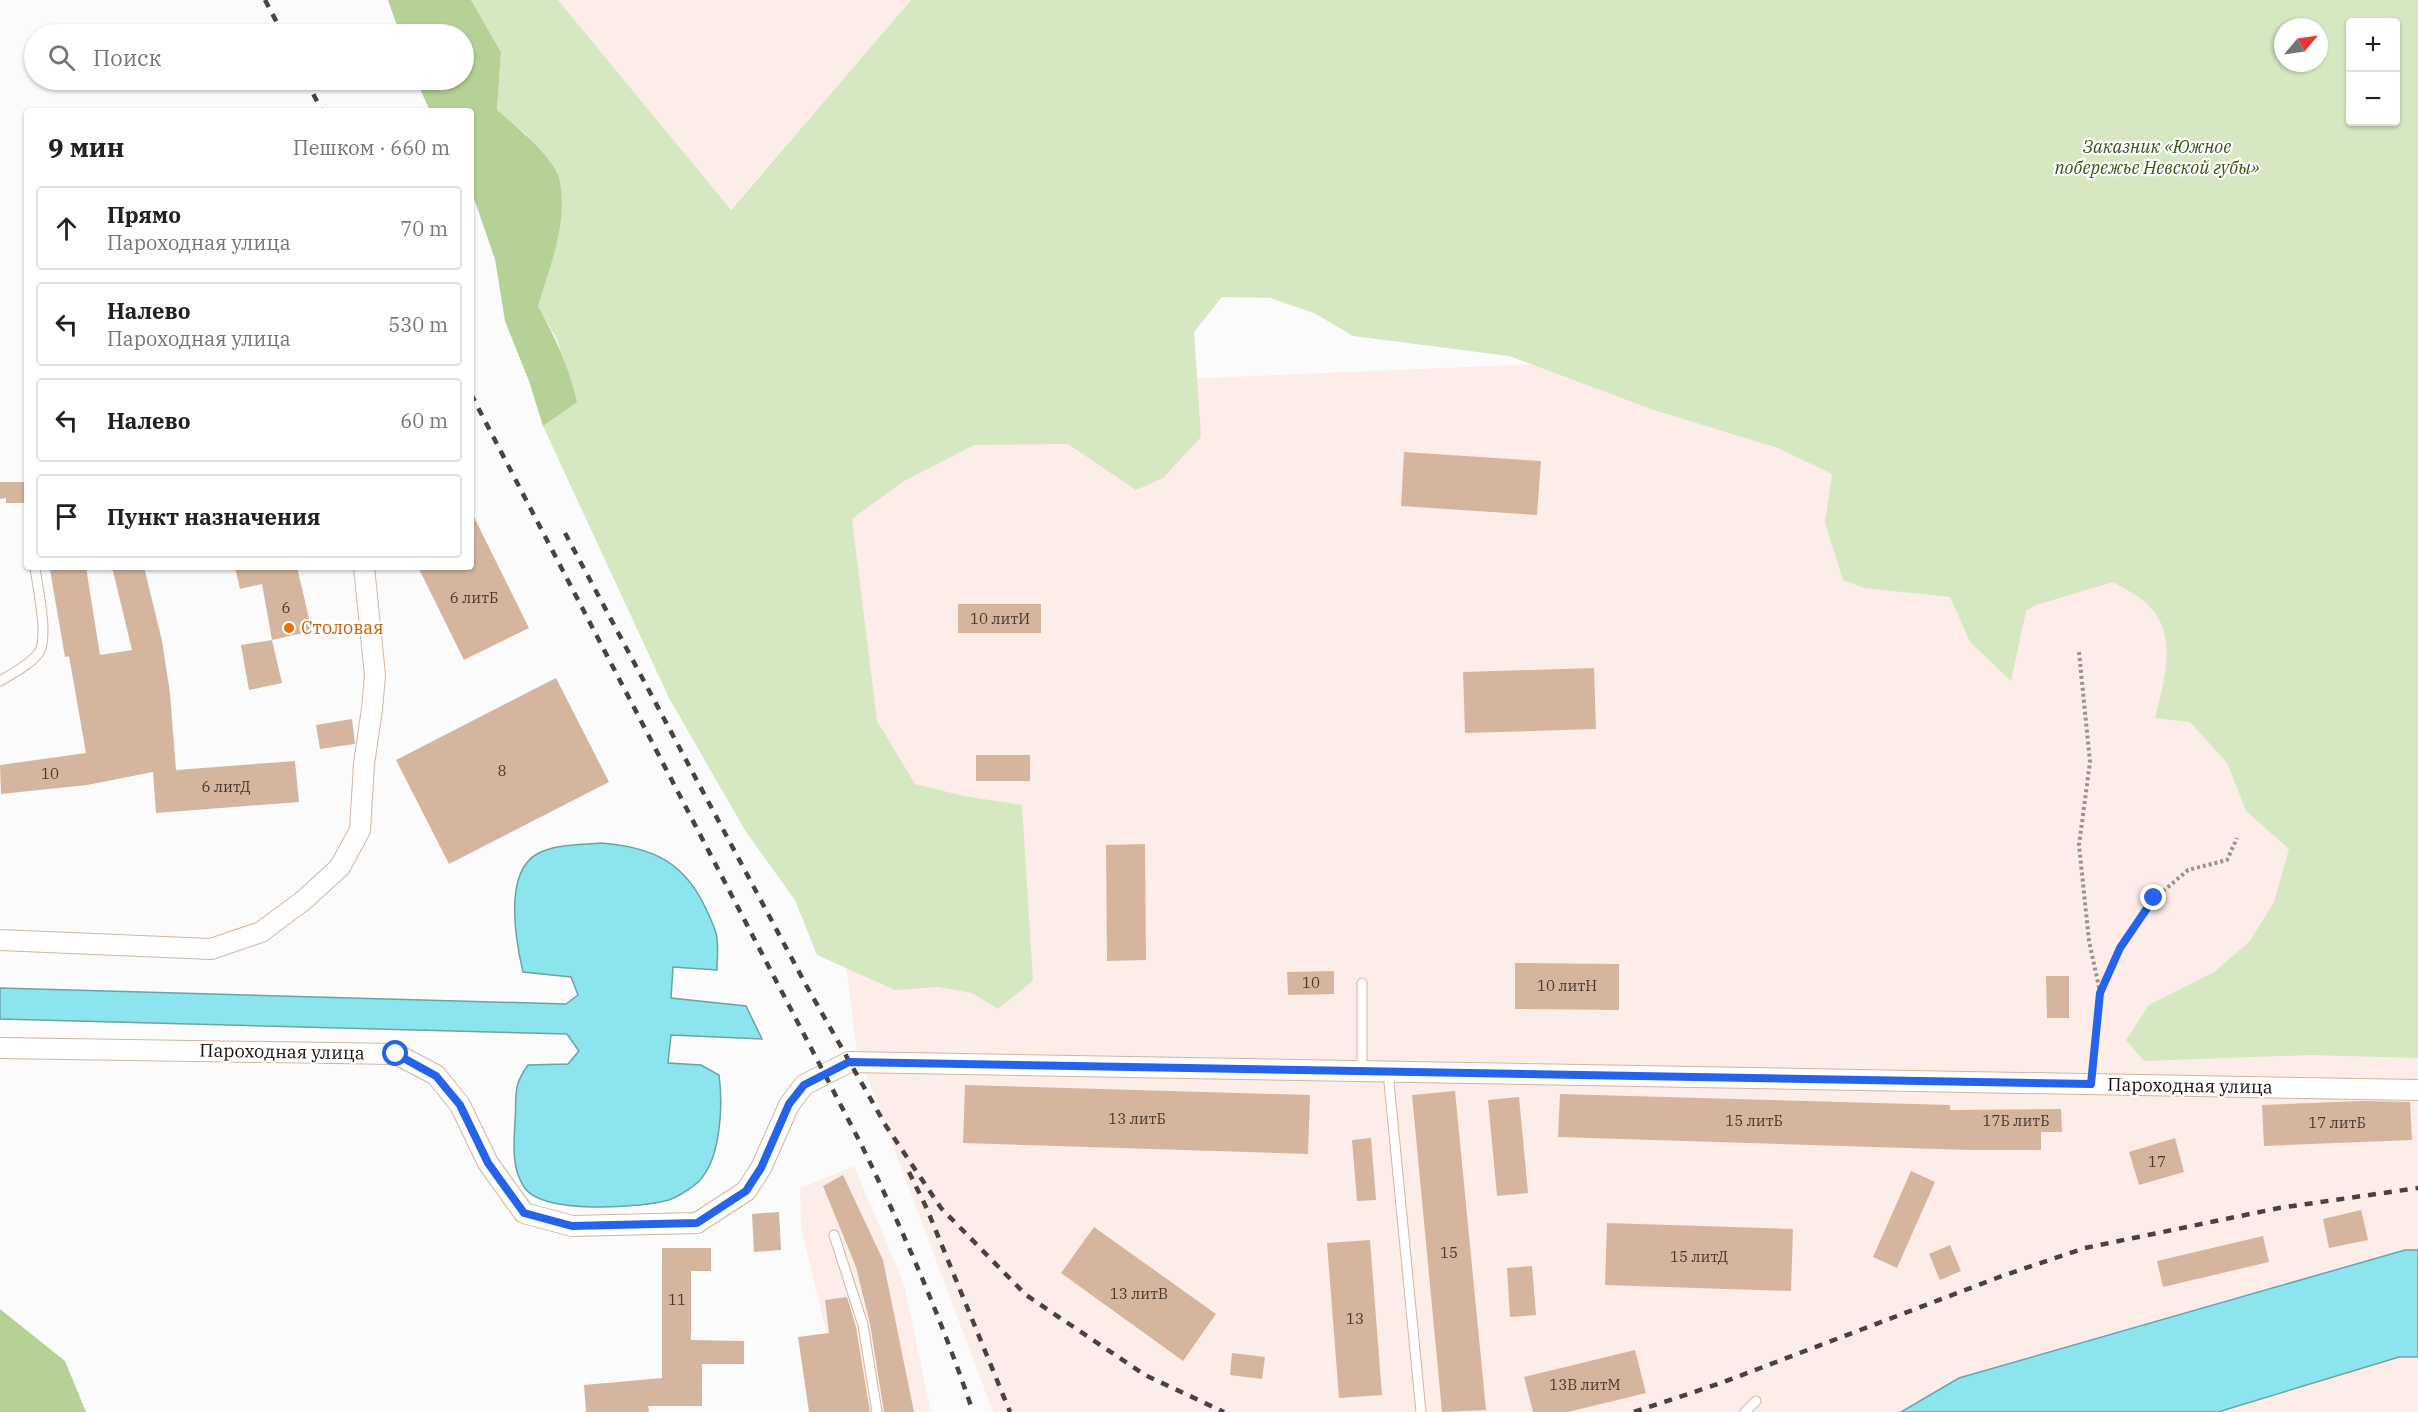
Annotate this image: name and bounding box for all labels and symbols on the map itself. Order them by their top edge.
north arrow [2274,18,2328,72]
park label: Заказник «Южное побережье Невской губы» [2054,135,2260,179]
house number: 6 литБ [450,588,498,607]
house number: 6 [281,598,291,617]
house number: 10 литИ [970,609,1030,628]
place label: Столовая [301,616,384,639]
marker: Столовая [282,621,296,635]
house number: 8 [497,761,507,780]
house number: 10 [41,764,59,783]
house number: 6 литД [201,777,251,796]
route end [2140,884,2166,910]
house number: 10 [1302,973,1320,992]
house number: 10 литН [1537,976,1597,995]
street label: Пароходная улица [199,1039,365,1064]
route start [382,1040,408,1066]
street label: Пароходная улица [2107,1073,2273,1098]
house number: 13 литБ [1108,1109,1166,1128]
house number: 15 литБ [1725,1111,1783,1130]
house number: 17Б литБ [1983,1111,2049,1130]
house number: 17 литБ [2308,1113,2366,1132]
house number: 17 [2148,1152,2166,1171]
house number: 15 [1440,1243,1458,1262]
house number: 15 литД [1670,1247,1728,1266]
house number: 13 литВ [1110,1284,1168,1303]
house number: 11 [668,1290,686,1309]
house number: 13 [1346,1309,1364,1328]
house number: 13В литМ [1549,1375,1621,1394]

